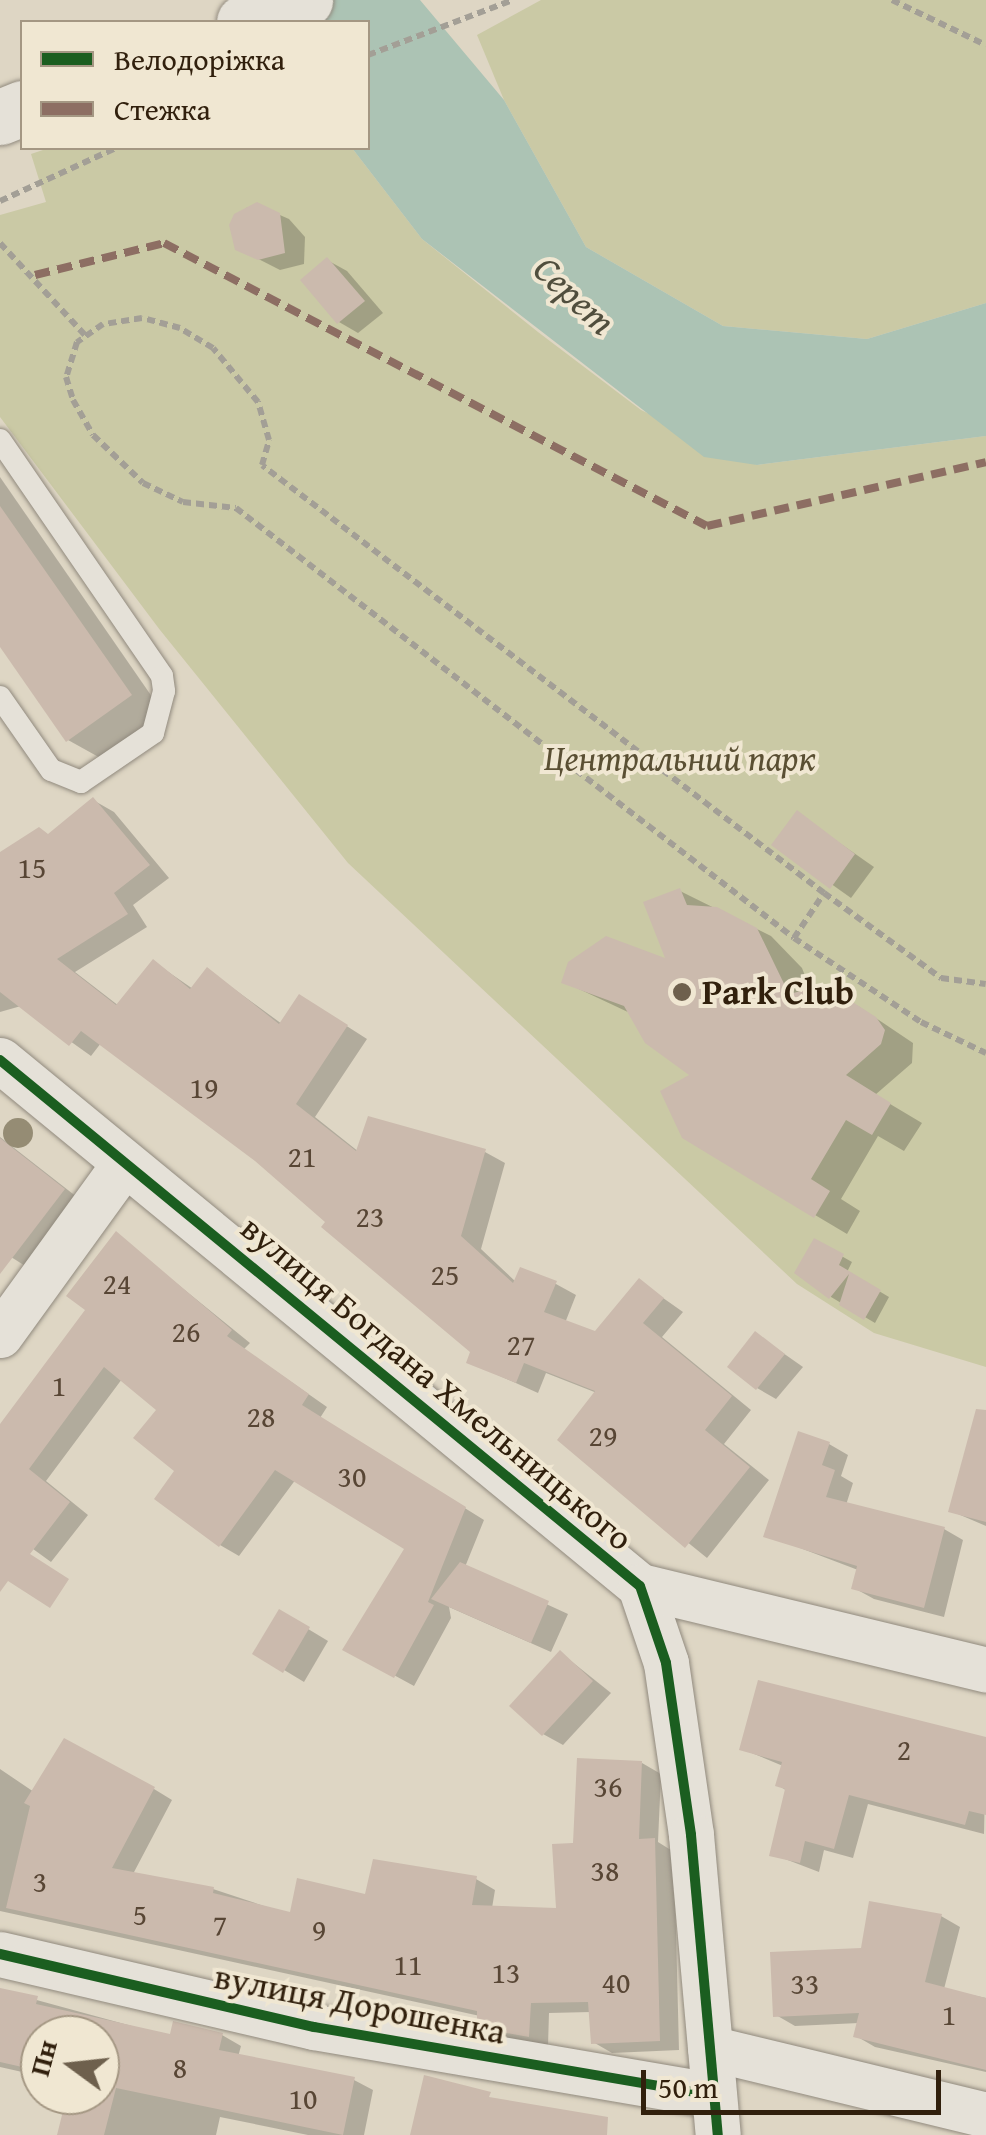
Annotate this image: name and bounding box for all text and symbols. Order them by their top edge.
legend [20,20,370,150]
text: Велодоріжка [114,37,285,81]
text: Стежка [114,87,211,131]
water label: Серет [525,246,625,344]
park label: Центральний парк [544,737,816,779]
house number: 15 [18,849,46,885]
place label: Park Club [702,971,854,1013]
marker: Park Club [671,981,693,1003]
house number: 19 [190,1069,218,1105]
house number: 21 [288,1138,316,1174]
house number: 23 [356,1198,384,1234]
street label: вулиця Богдана Хмельницького [233,1207,641,1559]
house number: 25 [431,1256,459,1292]
house number: 24 [103,1265,131,1301]
house number: 26 [172,1313,200,1349]
house number: 27 [507,1326,535,1362]
house number: 1 [52,1367,66,1403]
house number: 28 [247,1398,275,1434]
house number: 29 [589,1417,617,1453]
house number: 30 [338,1458,366,1494]
house number: 2 [897,1731,911,1767]
house number: 36 [594,1768,622,1804]
house number: 38 [591,1852,619,1888]
house number: 3 [33,1863,47,1899]
house number: 5 [133,1896,147,1932]
house number: 7 [213,1906,227,1942]
house number: 9 [312,1911,326,1947]
house number: 11 [394,1946,422,1982]
house number: 13 [492,1954,520,1990]
street label: вулиця Дорошенка [211,1955,509,2053]
house number: 40 [602,1964,630,2000]
house number: 33 [791,1965,819,2001]
house number: 1 [942,1996,956,2032]
north arrow [20,2015,120,2115]
text: Пн [18,2035,67,2080]
house number: 8 [173,2049,187,2085]
scale bar [646,2050,946,2112]
text: 50 m [658,2065,718,2109]
house number: 10 [289,2080,317,2116]

